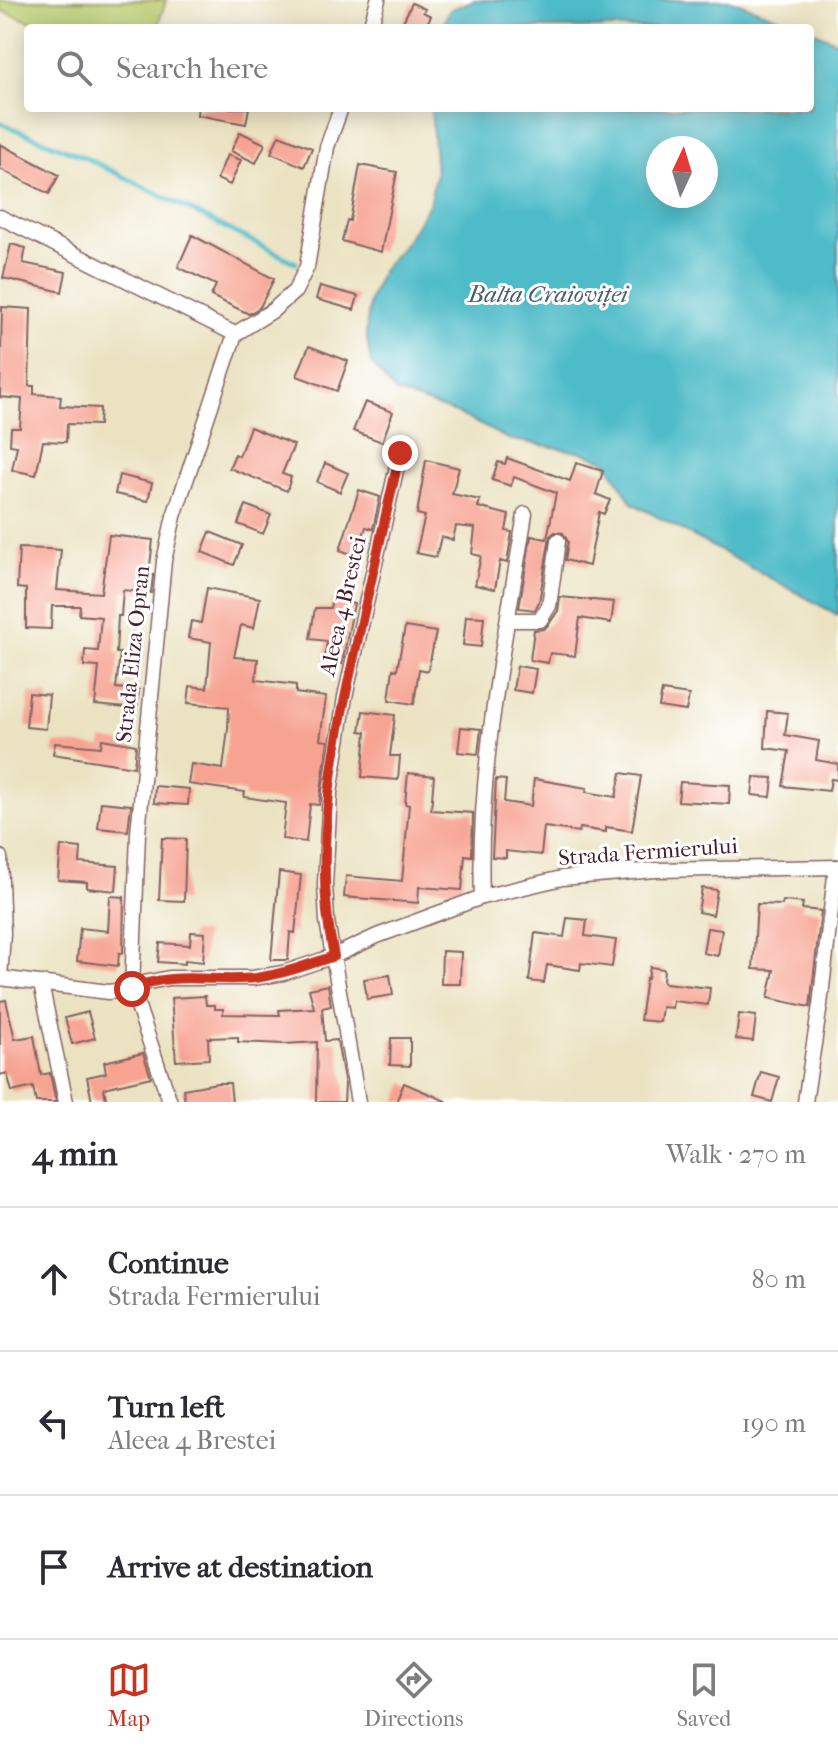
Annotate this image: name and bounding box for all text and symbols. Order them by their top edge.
search box [24,24,814,112]
icon: search [52,46,96,90]
text: Search here [116,51,268,86]
north arrow [646,136,718,208]
water label: Balta Craioviței [466,280,630,308]
route end [382,435,418,471]
street label: Aleea 4 Brestei [314,533,372,679]
street label: Strada Eliza Opran [111,564,155,744]
street label: Strada Fermierului [557,833,739,871]
route start [114,971,150,1007]
text: 4 min [32,1134,117,1174]
text: Walk · 270 m [666,1139,806,1170]
text: Continue [108,1246,229,1281]
icon: ahead [32,1257,76,1301]
text: 80 m [751,1264,806,1295]
text: Strada Fermierului [108,1281,321,1312]
text: Turn left [108,1390,225,1425]
icon: left [32,1401,76,1445]
text: 190 m [742,1408,806,1439]
text: Aleea 4 Brestei [108,1425,276,1456]
icon: arrive [32,1545,76,1589]
text: Arrive at destination [108,1550,373,1585]
tab: Map [107,1658,151,1732]
tab: Directions [364,1658,463,1732]
tab: Saved [677,1658,731,1732]

